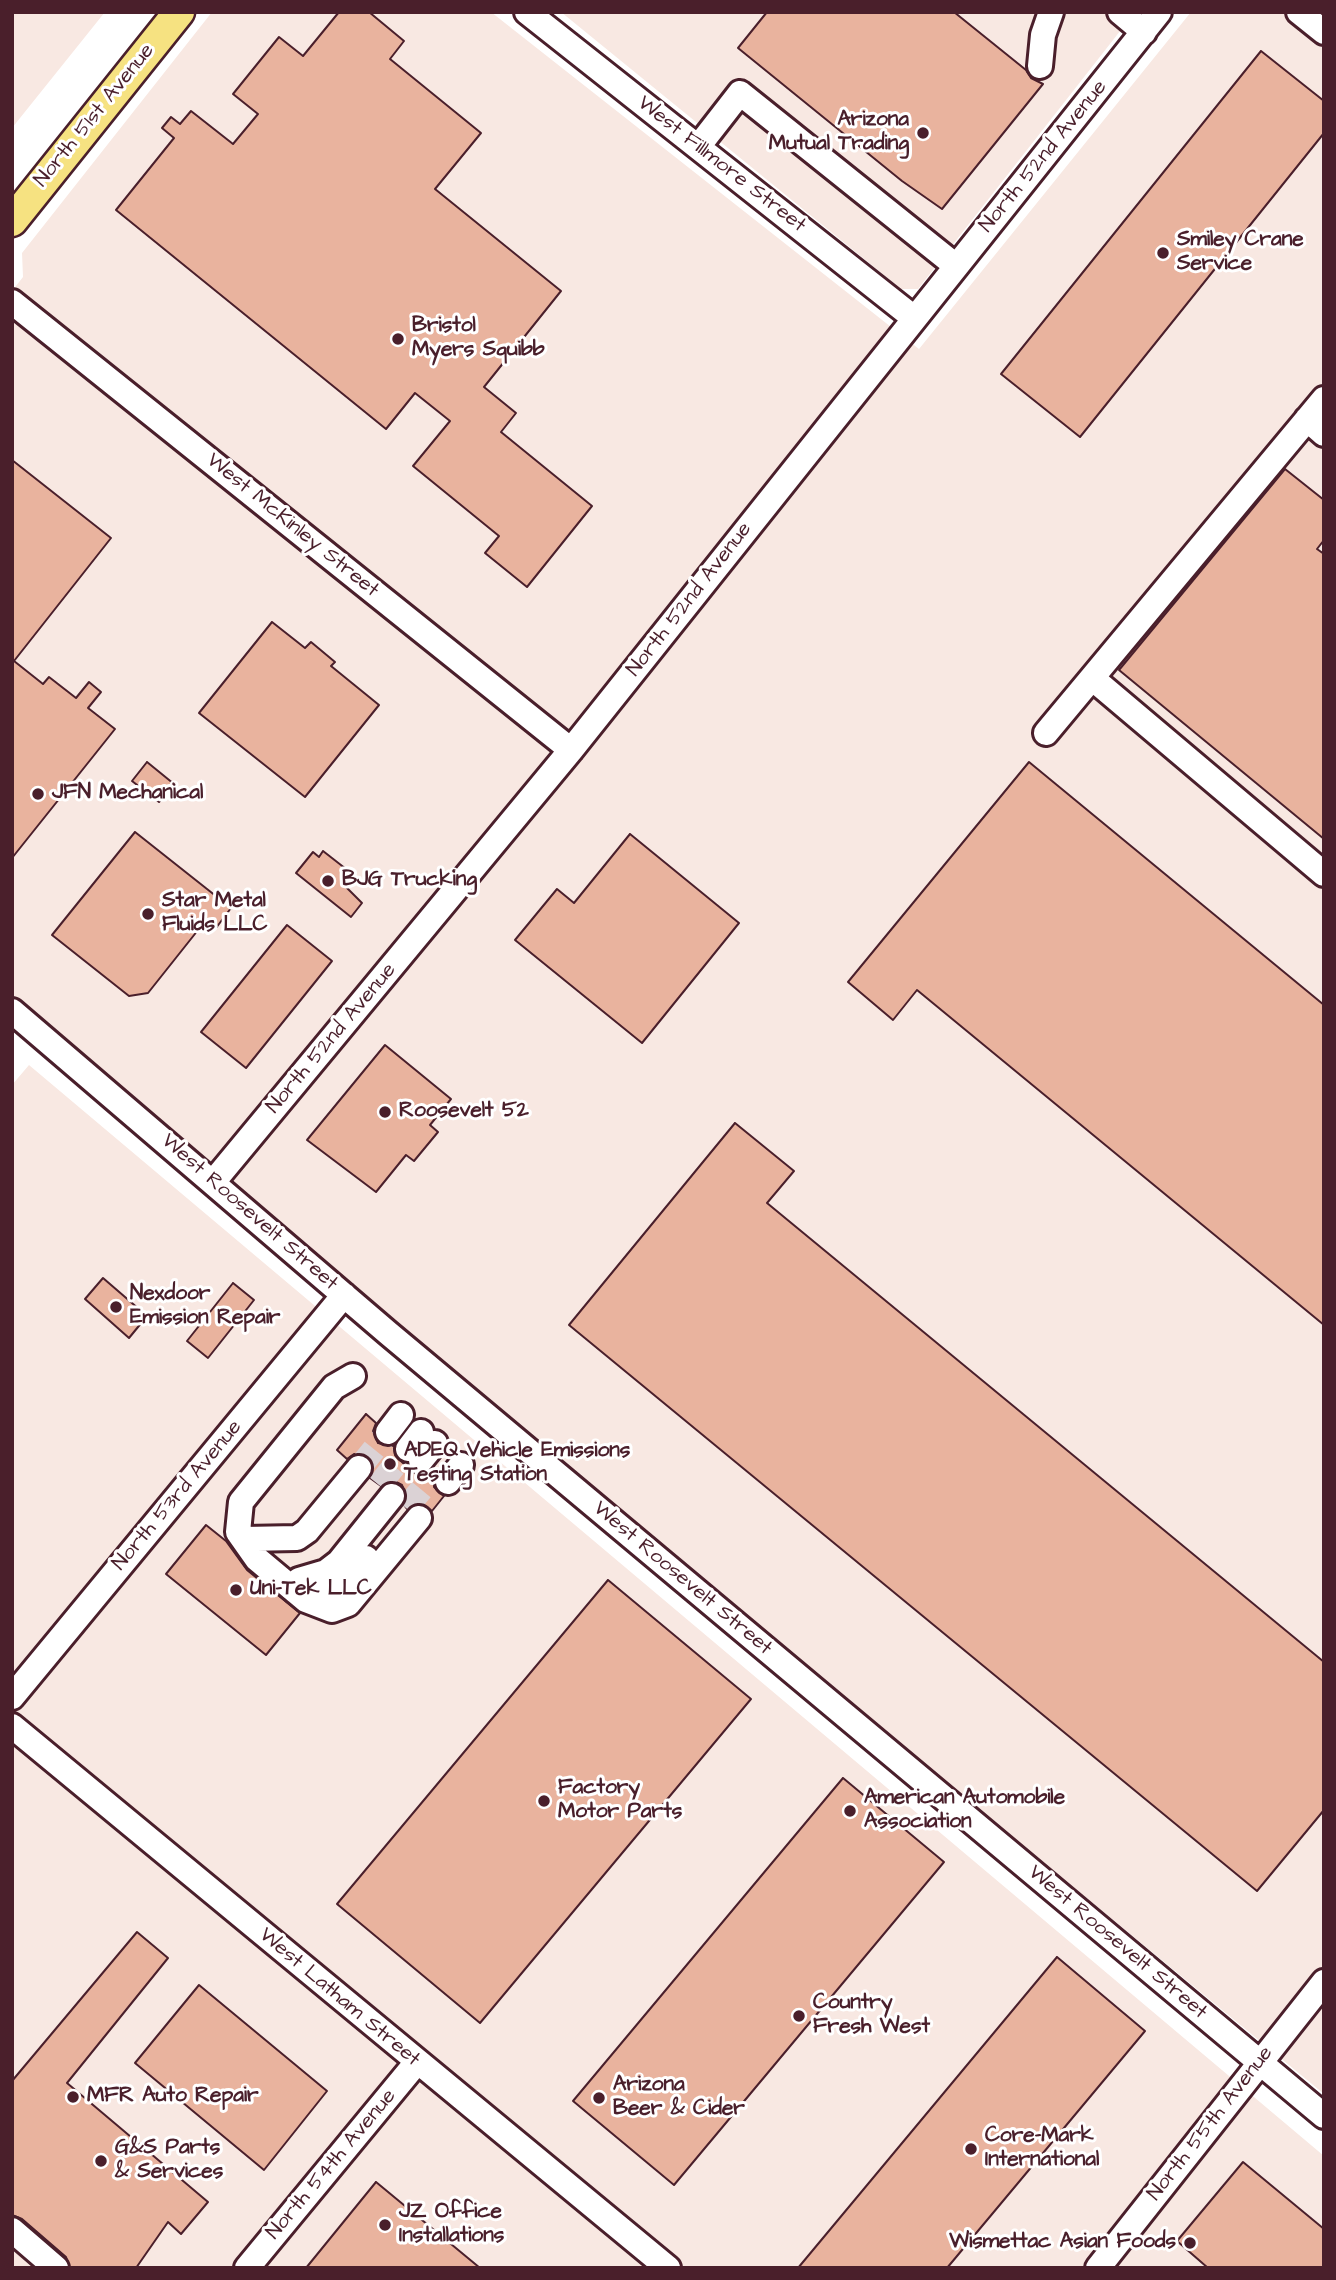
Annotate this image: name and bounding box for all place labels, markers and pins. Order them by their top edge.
place label: Arizona Mutual Trading [769,108,909,158]
marker: Arizona Mutual Trading [915,125,931,141]
place label: Smiley Crane Service [1177,228,1304,278]
marker: Smiley Crane Service [1155,245,1171,261]
place label: Bristol Myers Squibb [412,314,545,364]
marker: Bristol Myers Squibb [390,331,406,347]
place label: JFN Mechanical [52,781,203,807]
marker: JFN Mechanical [30,786,46,802]
place label: BJG Trucking [342,868,477,894]
marker: BJG Trucking [320,873,336,889]
place label: Star Metal Fluids LLC [162,889,267,939]
marker: Star Metal Fluids LLC [140,906,156,922]
place label: Roosevelt 52 [399,1099,529,1125]
marker: Roosevelt 52 [377,1104,393,1120]
place label: Nexdoor Emission Repair [130,1282,280,1332]
marker: Nexdoor Emission Repair [108,1299,124,1315]
place label: ADEQ Vehicle Emissions Testing Station [404,1439,630,1489]
marker: ADEQ Vehicle Emissions Testing Station [382,1456,398,1472]
place label: Uni-Tek LLC [250,1577,372,1603]
marker: Uni-Tek LLC [228,1582,244,1598]
place label: Factory Motor Parts [558,1776,682,1826]
place label: American Automobile Association [864,1786,1065,1836]
marker: Factory Motor Parts [536,1793,552,1809]
marker: American Automobile Association [842,1803,858,1819]
place label: Country Fresh West [813,1991,930,2041]
marker: Country Fresh West [791,2008,807,2024]
place label: Arizona Beer & Cider [613,2073,745,2123]
place label: MFR Auto Repair [87,2084,259,2110]
marker: MFR Auto Repair [65,2089,81,2105]
marker: Arizona Beer & Cider [591,2090,607,2106]
place label: Core-Mark International [985,2124,1099,2174]
place label: G&S Parts & Services [115,2136,223,2186]
marker: Core-Mark International [963,2141,979,2157]
marker: G&S Parts & Services [93,2153,109,2169]
place label: JZ Office Installations [399,2200,504,2250]
marker: JZ Office Installations [377,2217,393,2233]
place label: Wismettac Asian Foods [949,2230,1176,2256]
marker: Wismettac Asian Foods [1182,2235,1198,2251]

